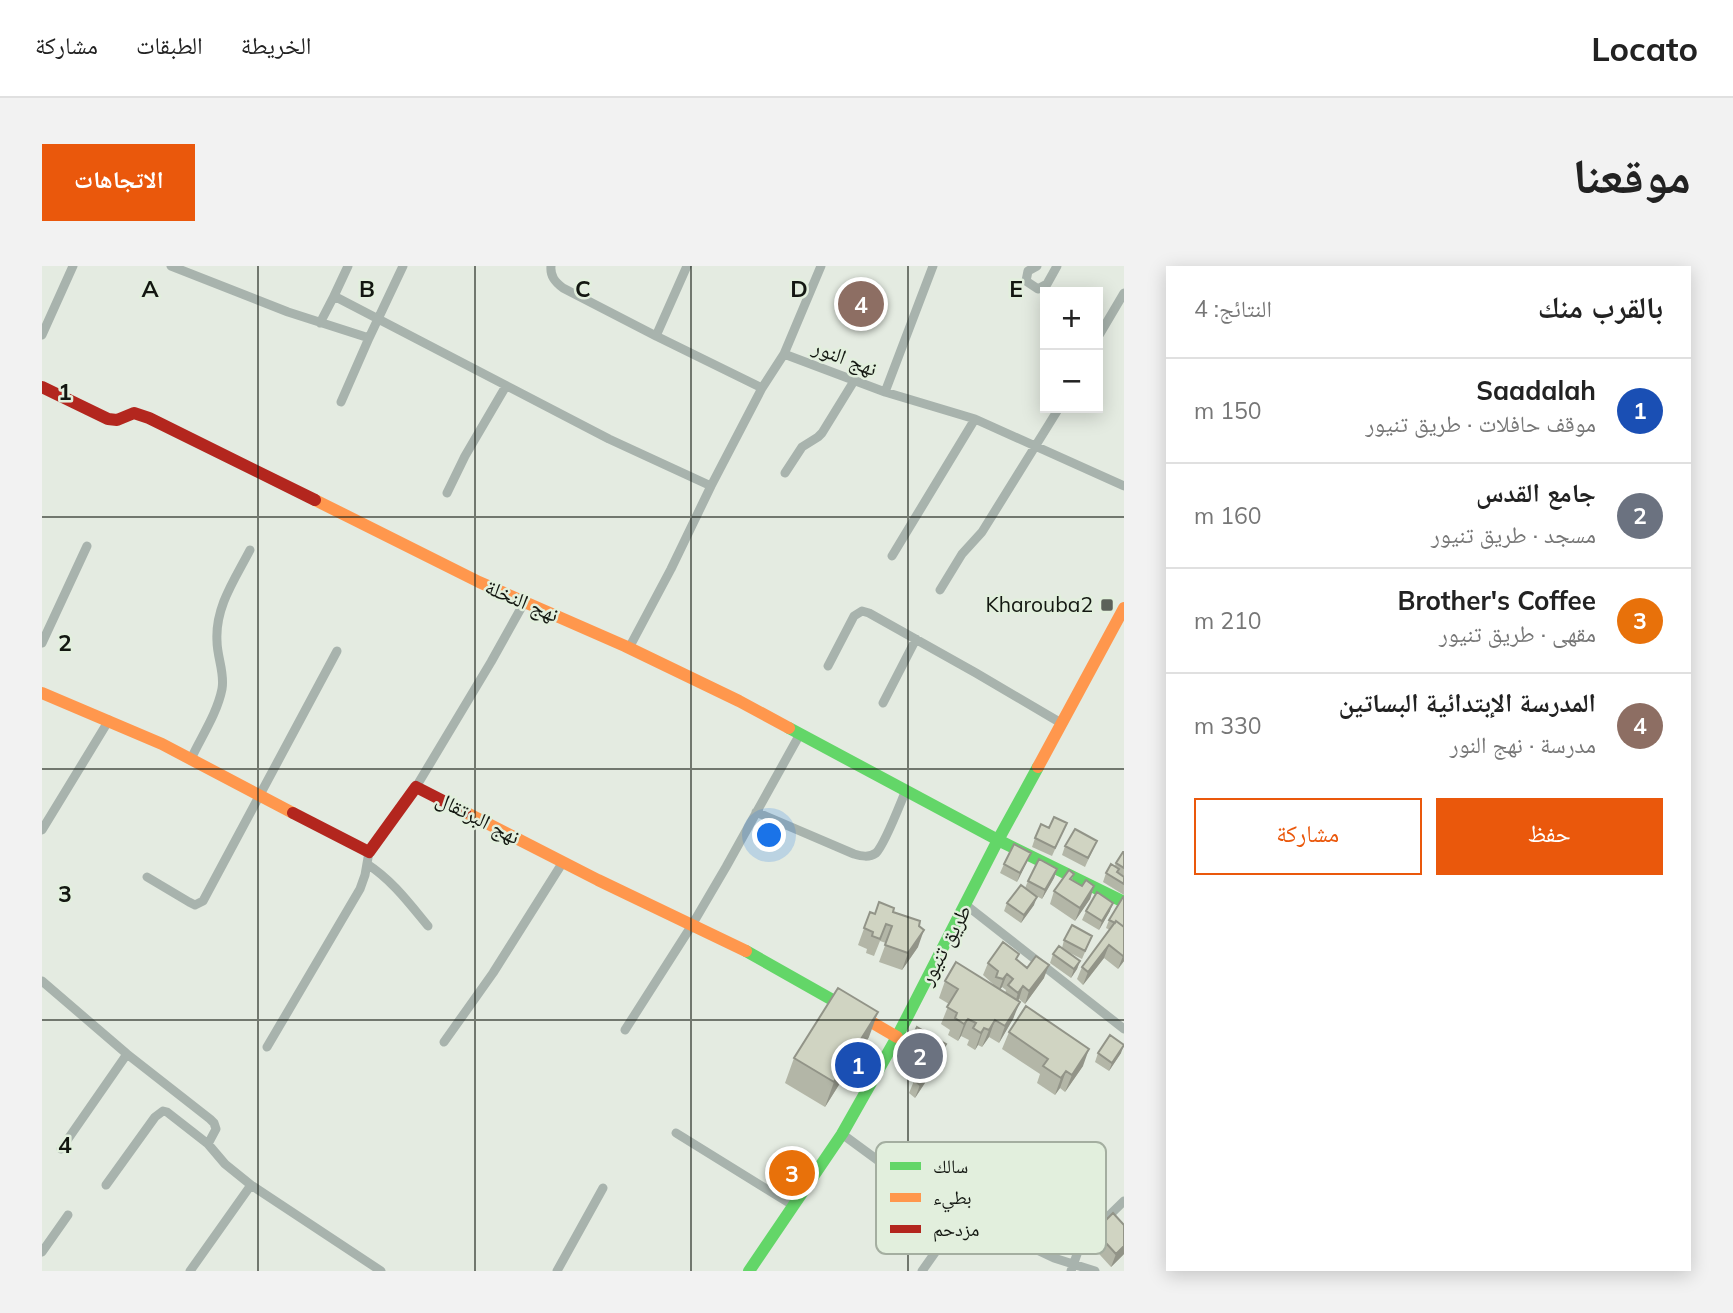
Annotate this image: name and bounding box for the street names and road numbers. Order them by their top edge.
street label: نهج النور [808,333,881,382]
street label: نهج النخلة [481,573,563,628]
street label: نهج البرتقال [432,785,525,850]
street label: طريق تنيور [912,900,977,991]

